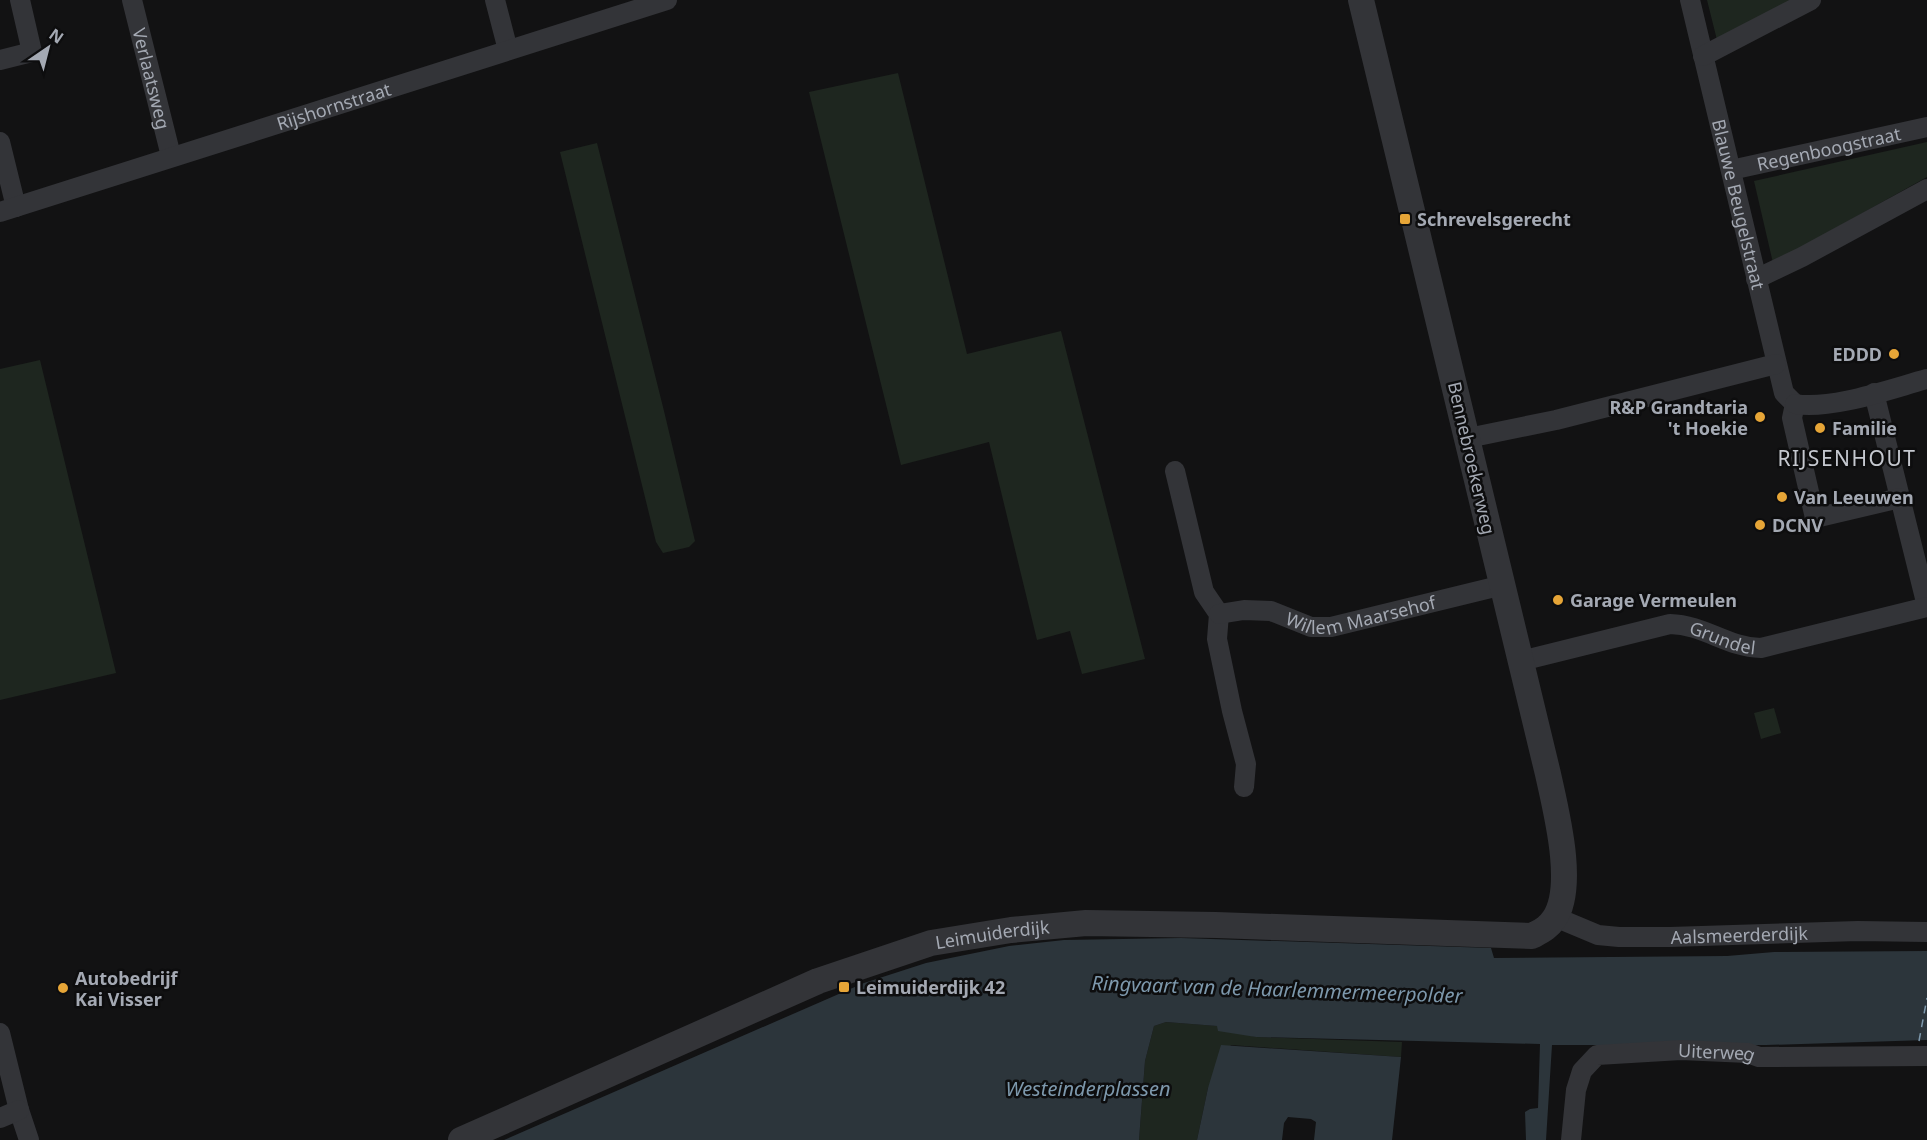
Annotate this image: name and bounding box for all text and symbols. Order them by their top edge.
north arrow [18,18,78,78]
text: N [45,23,68,48]
street label: Verlaatsweg [127,25,176,132]
street label: Rijshornstraat [273,76,394,135]
street label: Blauwe Beugelstraat [1707,117,1771,292]
street label: Regenboogstraat [1755,121,1903,176]
place label: Schrevelsgerecht [1417,207,1571,231]
marker: Schrevelsgerecht [1398,212,1412,226]
place label: EDDD [1832,342,1882,366]
marker: EDDD [1887,347,1901,361]
street label: Bennebroekerweg [1443,379,1501,537]
place label: R&P Grandtaria 't Hoekie [1609,395,1748,440]
marker: R&P Grandtaria 't Hoekie [1753,410,1767,424]
place label: Familie [1832,416,1897,440]
marker: Familie [1813,421,1827,435]
district label: RIJSENHOUT [1777,444,1917,472]
place label: Van Leeuwen [1794,485,1914,509]
marker: Van Leeuwen [1775,490,1789,504]
place label: DCNV [1772,513,1823,537]
marker: DCNV [1753,518,1767,532]
place label: Garage Vermeulen [1570,588,1737,612]
street label: Willem Maarsehof [1282,590,1439,640]
marker: Garage Vermeulen [1551,593,1565,607]
street label: Grundel [1687,615,1757,660]
street label: Leimuiderdijk [933,914,1051,954]
street label: Aalsmeerderdijk [1670,921,1809,949]
place label: Autobedrijf Kai Visser [75,966,179,1011]
water label: Ringvaart van de Haarlemmermeerpolder [1091,969,1464,1009]
place label: Leimuiderdijk 42 [856,975,1005,999]
marker: Leimuiderdijk 42 [837,980,851,994]
marker: Autobedrijf Kai Visser [56,981,70,995]
street label: Uiterweg [1678,1038,1759,1067]
water label: Westeinderplassen [1005,1075,1171,1102]

